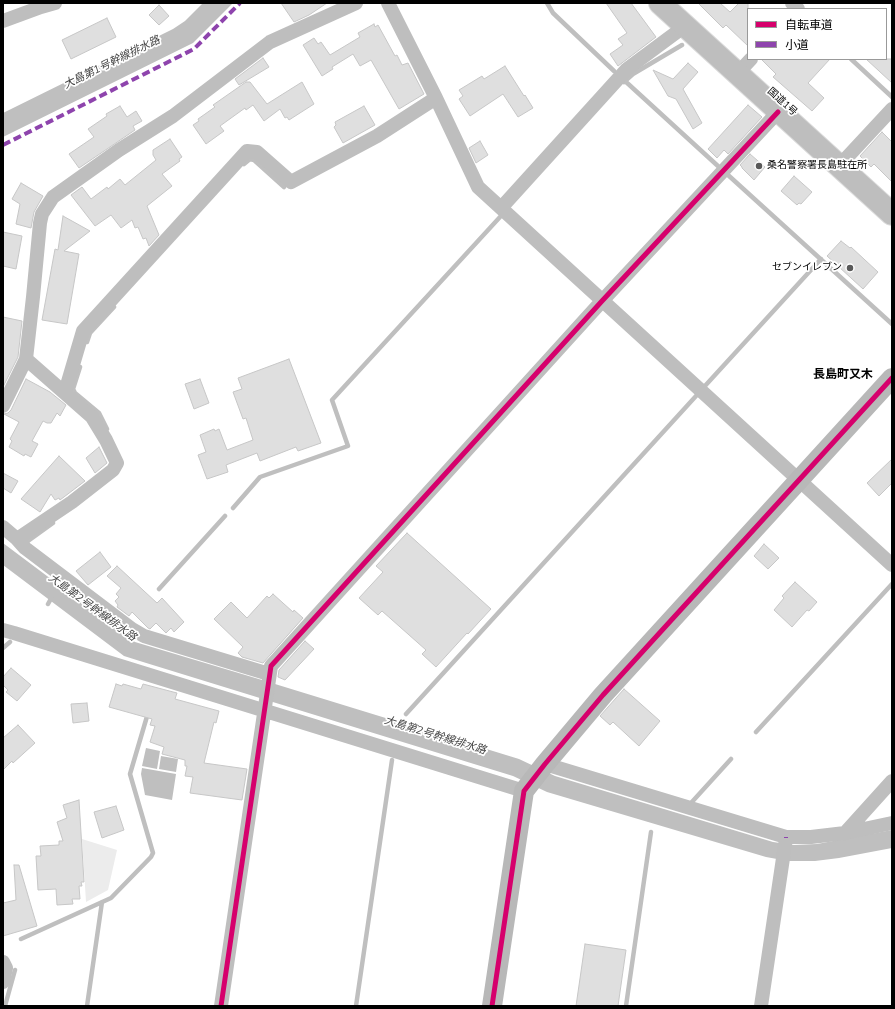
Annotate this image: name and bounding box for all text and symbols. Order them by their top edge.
legend [747,8,887,60]
text: 自転車道 [785,17,833,33]
water label: 大島第1号幹線排水路 [62,34,162,92]
text: 小道 [785,37,809,53]
street label: 国道1号 [765,85,799,119]
place label: 桑名警察署長島駐在所 [767,160,867,172]
marker: 桑名警察署長島駐在所 [754,161,764,171]
place label: セブンイレブン [772,262,842,274]
marker: セブンイレブン [845,263,855,273]
district label: 長島町又木 [813,368,873,382]
water label: 大島第2号幹線排水路 [45,572,139,644]
water label: 大島第2号幹線排水路 [383,714,487,758]

